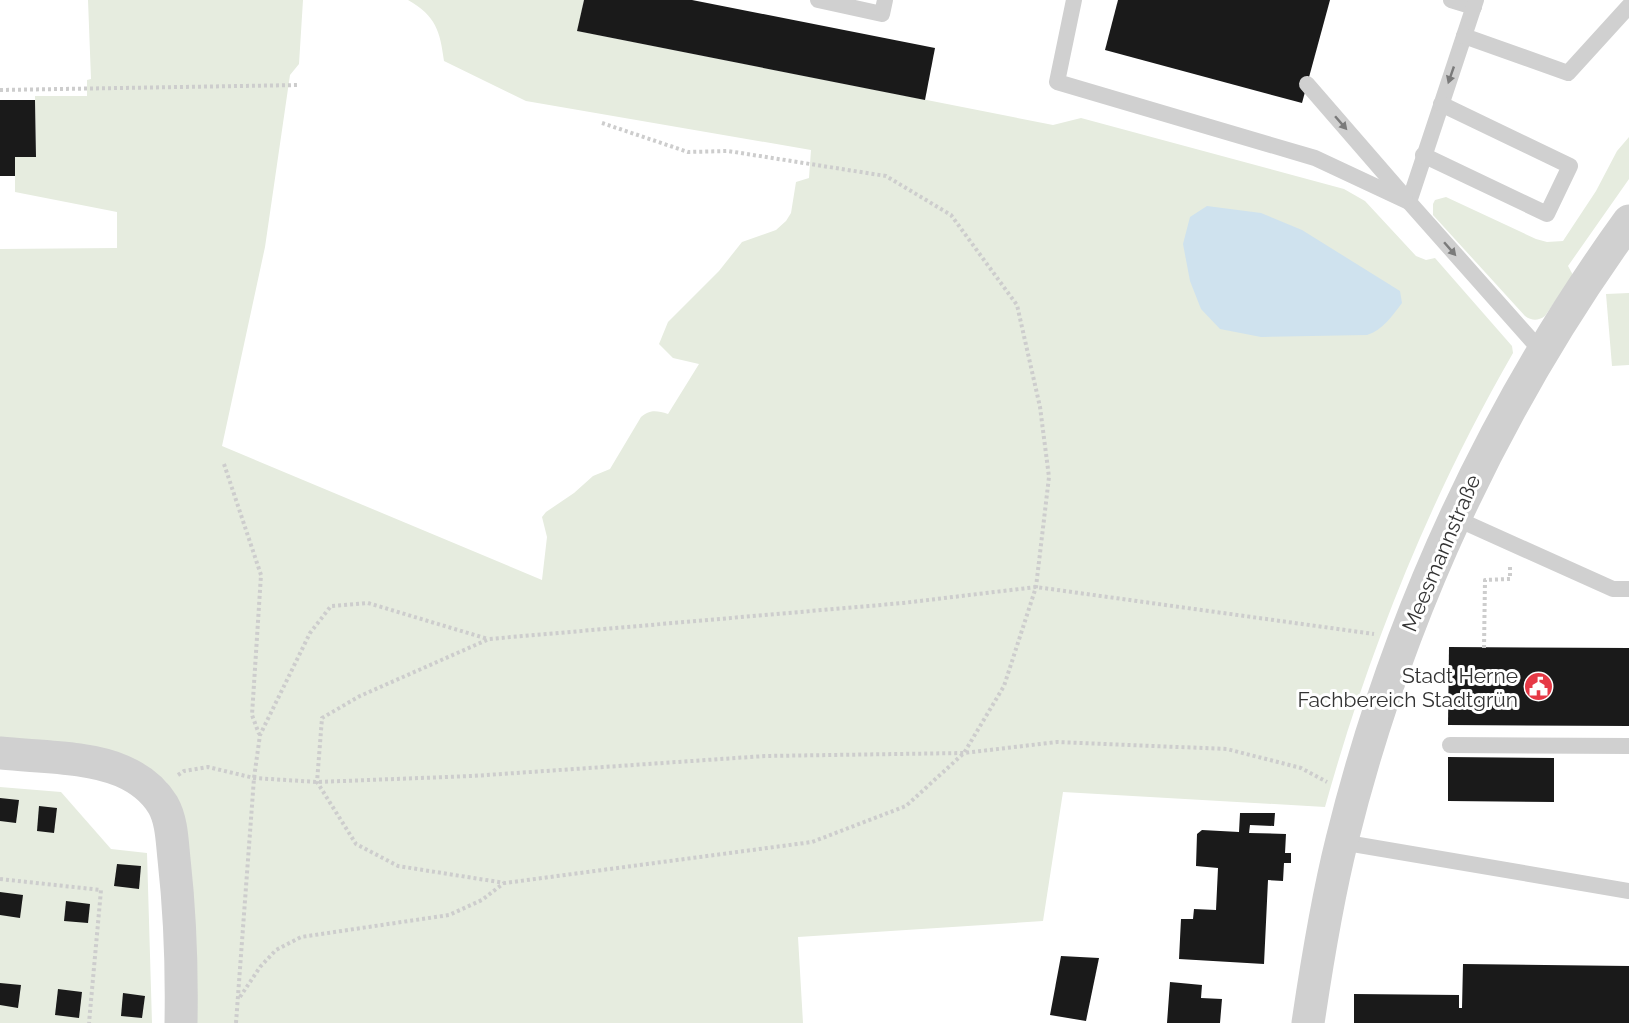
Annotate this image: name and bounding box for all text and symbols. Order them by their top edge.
one-way arrow [1445,66,1455,84]
one-way arrow [1334,115,1347,130]
one-way arrow [1443,241,1456,256]
street label: Meesmannstraße [1397,471,1485,635]
place label: Stadt Herne Fachbereich Stadtgrün [1297,663,1518,712]
public building icon: Stadt Herne Fachbereich Stadtgrün [1523,671,1555,703]

